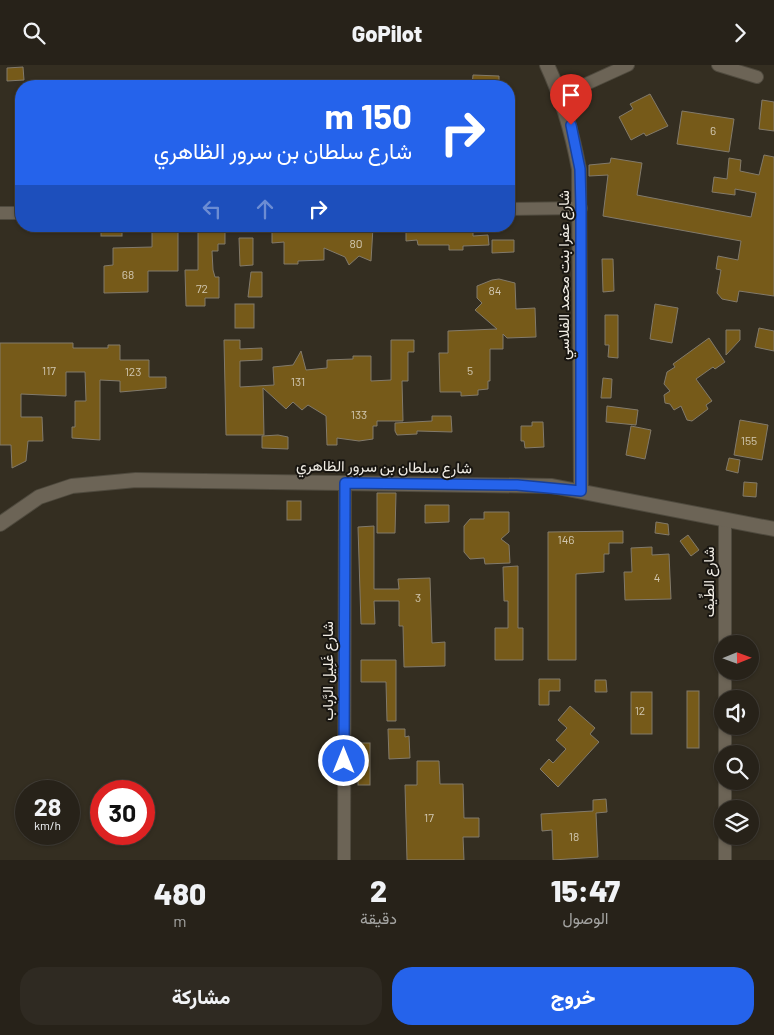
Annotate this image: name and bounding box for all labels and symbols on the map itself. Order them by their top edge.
pin [550,74,592,125]
house number: 6 [710,123,716,137]
street label: شارع عفرا بنت محمد الفلاسي [554,190,577,360]
house number: 80 [349,236,363,250]
house number: 68 [122,267,134,281]
house number: 72 [196,281,208,295]
house number: 84 [489,283,501,297]
house number: 117 [42,363,56,377]
house number: 5 [467,363,473,377]
house number: 123 [125,364,141,378]
house number: 131 [291,374,305,388]
house number: 133 [351,407,367,421]
house number: 155 [741,433,757,447]
street label: شارع سلطان بن سرور الظاهري [296,455,472,482]
house number: 146 [558,532,575,546]
street label: شارع الطِّيف [698,547,720,617]
house number: 4 [654,570,660,584]
house number: 3 [415,590,421,604]
street label: شارع غَلِيل الرَّباب [318,621,339,721]
north arrow [714,635,759,680]
house number: 12 [635,703,645,717]
position arrow [317,734,369,786]
speed limit sign: 30 [90,780,155,845]
house number: 17 [424,810,434,824]
house number: 18 [569,829,579,843]

